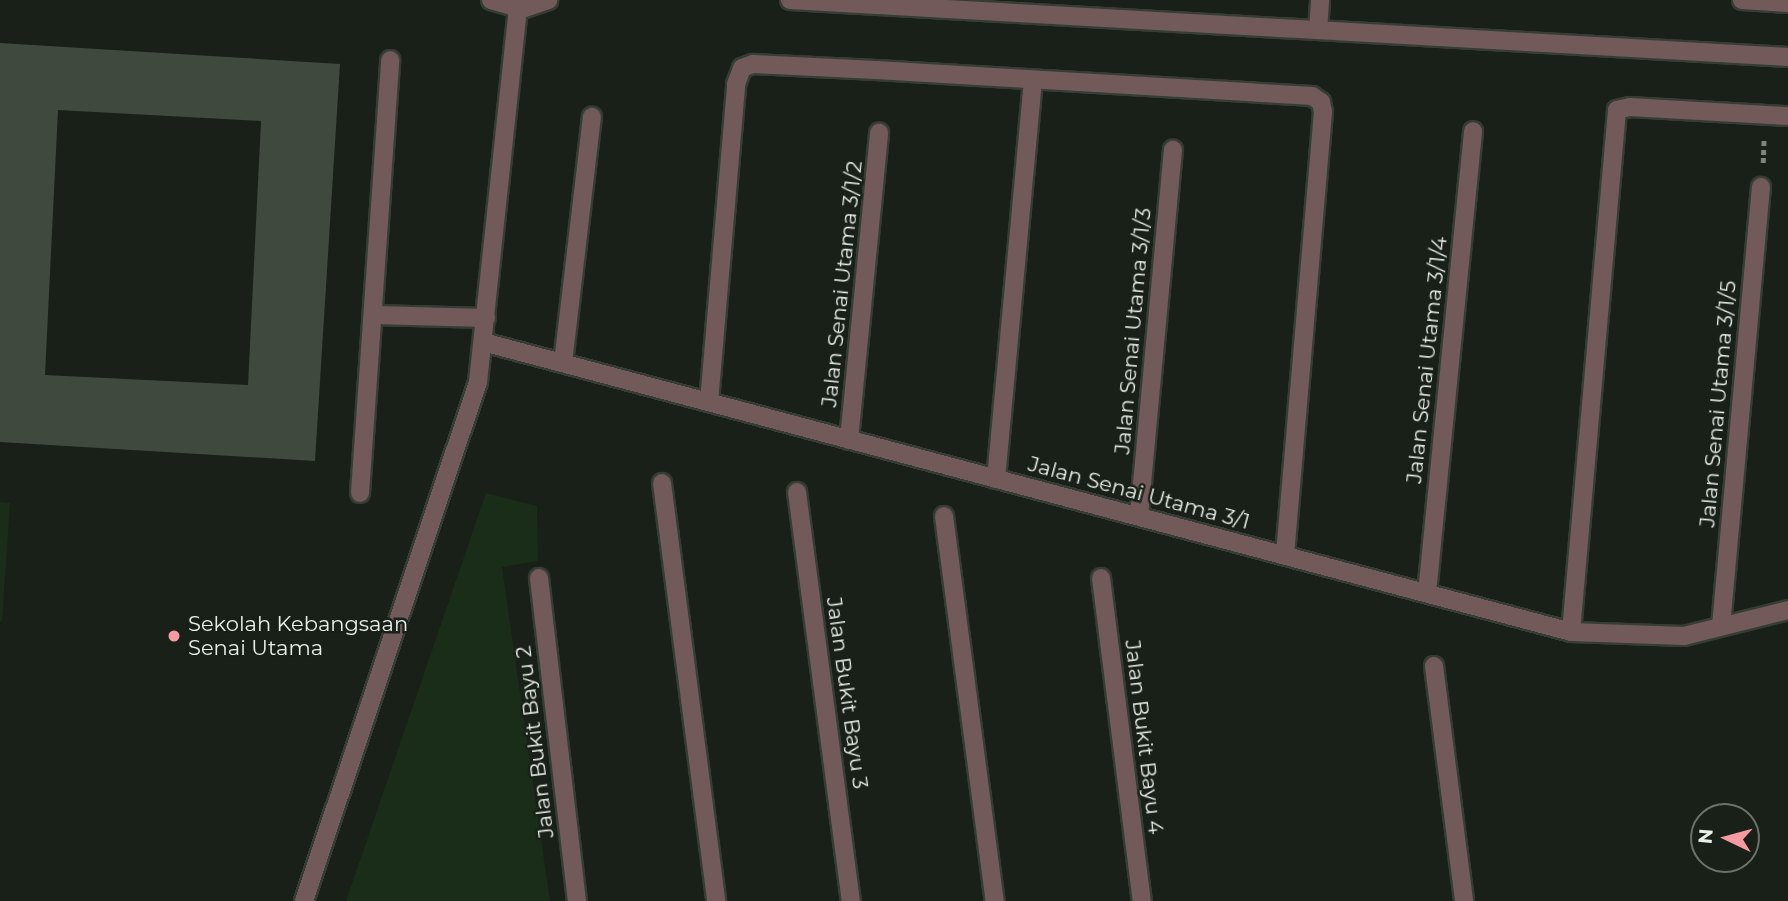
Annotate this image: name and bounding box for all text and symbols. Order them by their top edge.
street label: Jalan Senai Utama 3/1/2 [817,160,867,408]
street label: Jalan Senai Utama 3/1/3 [1110,207,1156,455]
street label: Jalan Senai Utama 3/1/4 [1402,235,1452,485]
street label: Jalan Senai Utama 3/1/5 [1695,280,1741,528]
street label: Jalan Senai Utama 3/1 [1025,451,1253,535]
street label: Jalan Bukit Bayu 3 [821,596,873,790]
place label: Sekolah Kebangsaan Senai Utama [188,611,408,661]
marker: Sekolah Kebangsaan Senai Utama [166,628,182,644]
street label: Jalan Bukit Bayu 4 [1120,639,1168,835]
street label: Jalan Bukit Bayu 2 [511,644,559,840]
north arrow [1690,803,1760,873]
text: N [1693,828,1718,845]

